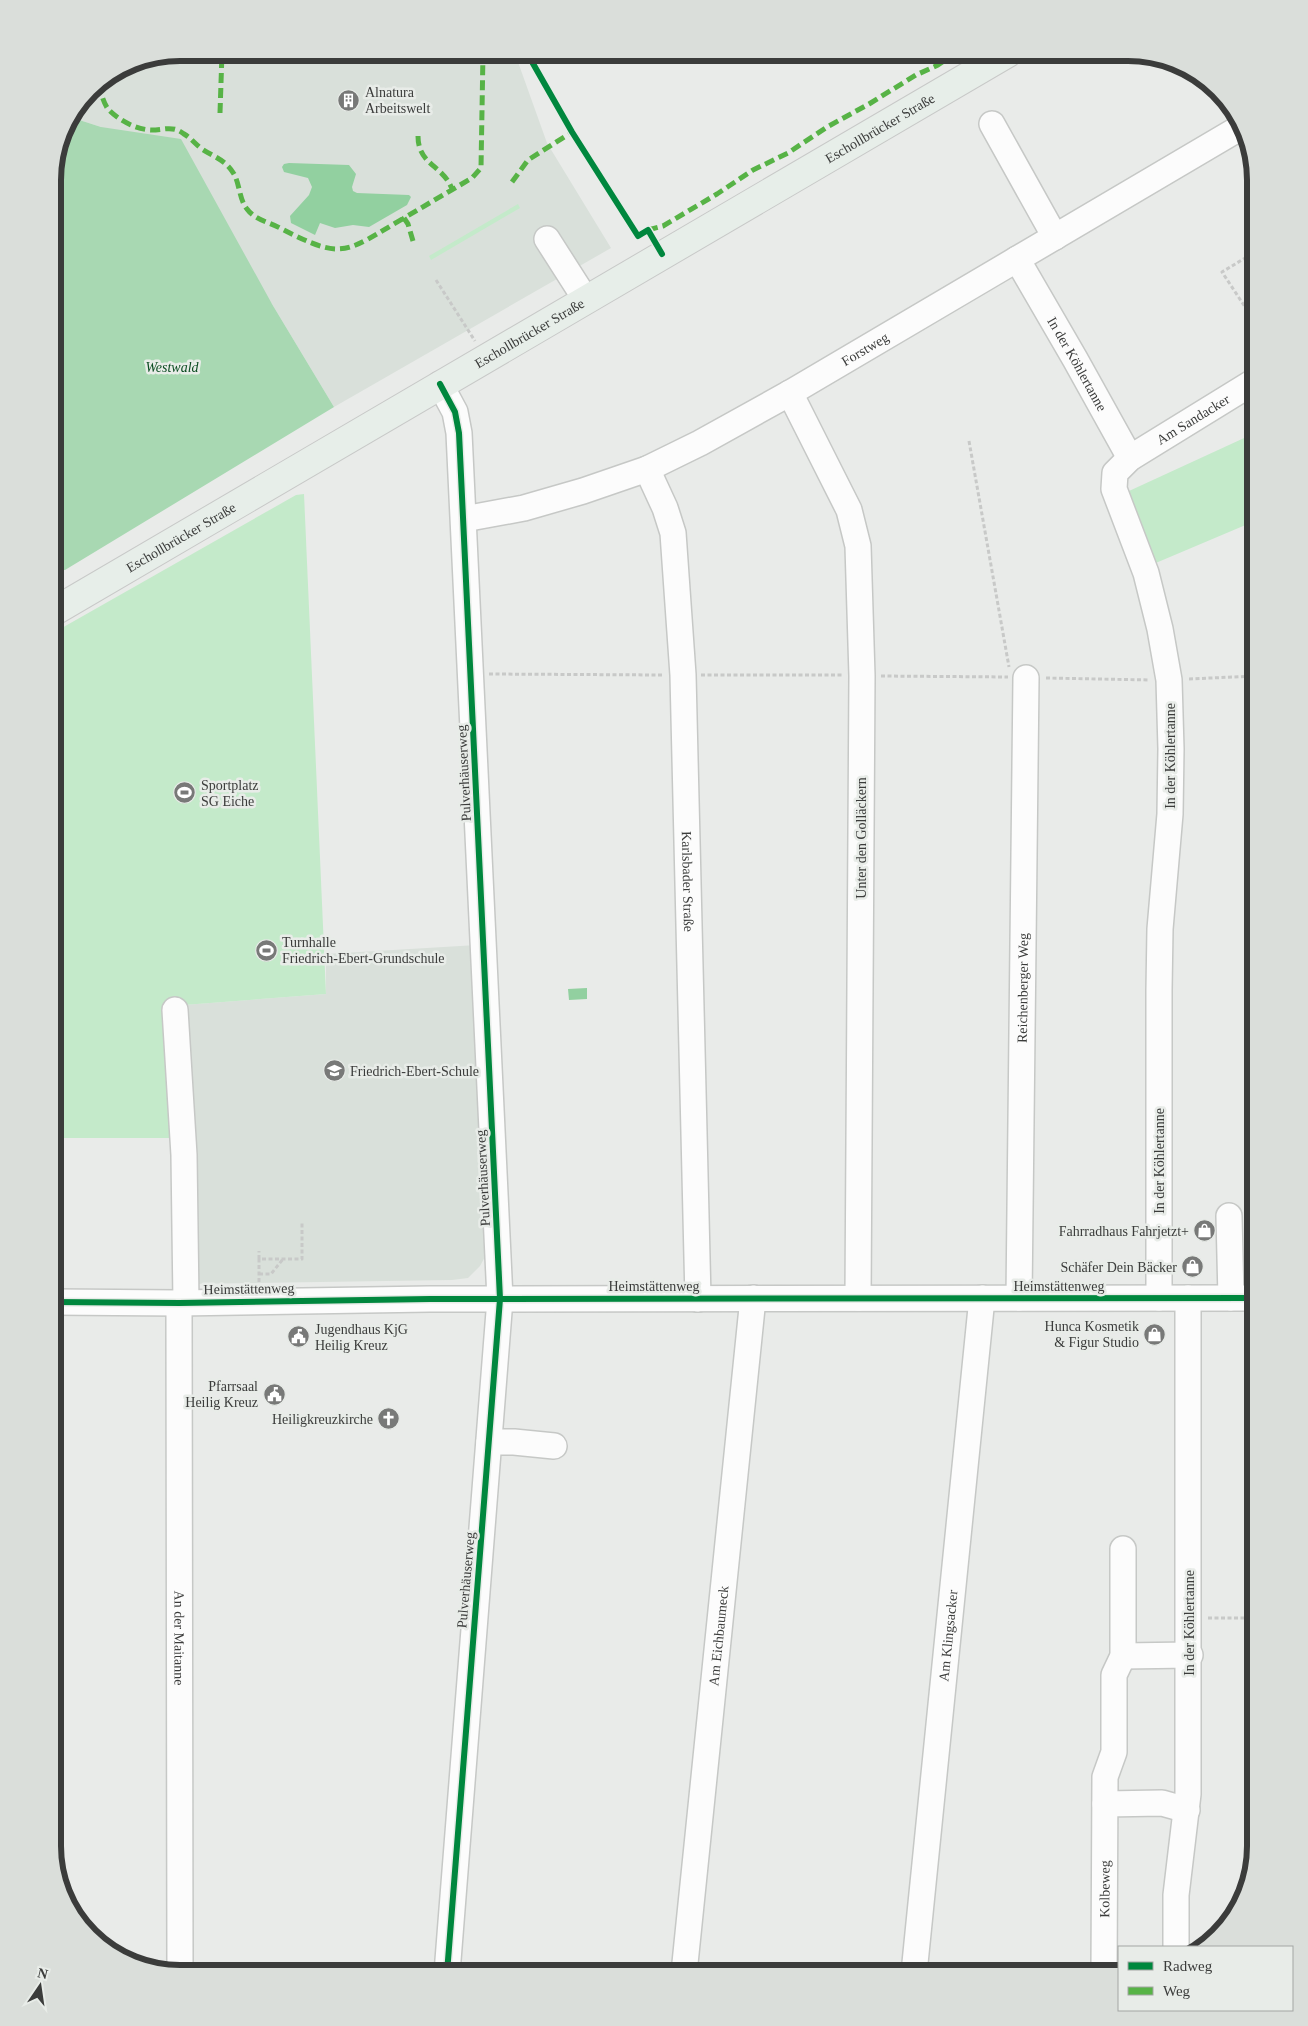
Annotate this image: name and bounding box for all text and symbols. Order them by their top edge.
place label: Alnatura Arbeitswelt [365,85,430,116]
building icon: Alnatura Arbeitswelt [337,88,361,112]
street label: Eschollbrücker Straße [822,90,937,166]
street label: Eschollbrücker Straße [472,295,587,371]
street label: In der Köhlertanne [1045,314,1110,414]
street label: Forstweg [839,329,891,369]
park label: Westwald [145,360,200,375]
street label: Am Sandacker [1154,391,1232,447]
street label: Eschollbrücker Straße [123,499,238,575]
street label: In der Köhlertanne [1163,703,1178,809]
street label: Pulverhäuserweg [454,724,474,822]
street label: Unter den Golläckern [854,777,869,899]
place label: Sportplatz SG Eiche [201,778,259,809]
sports icon: Sportplatz SG Eiche [173,781,197,805]
street label: Karlsbader Straße [679,831,697,932]
street label: Reichenberger Weg [1014,933,1031,1043]
place label: Turnhalle Friedrich-Ebert-Grundschule [282,935,445,966]
sports icon: Turnhalle Friedrich-Ebert-Grundschule [254,938,278,962]
school or university icon: Friedrich-Ebert-Schule [322,1059,346,1083]
place label: Friedrich-Ebert-Schule [350,1064,479,1079]
street label: In der Köhlertanne [1152,1108,1167,1214]
street label: Pulverhäuserweg [473,1129,493,1227]
shop icon: Fahrradhaus Fahrjetzt+ [1193,1219,1217,1243]
place label: Fahrradhaus Fahrjetzt+ [1059,1224,1189,1239]
shop icon: Schäfer Dein Bäcker [1181,1255,1205,1279]
place label: Schäfer Dein Bäcker [1060,1260,1177,1275]
street label: Heimstättenweg [609,1279,699,1294]
street label: Heimstättenweg [1014,1279,1104,1294]
street label: Heimstättenweg [203,1281,295,1297]
place label: Hunca Kosmetik & Figur Studio [1045,1319,1139,1350]
place label: Jugendhaus KjG Heilig Kreuz [315,1322,408,1353]
shop icon: Hunca Kosmetik & Figur Studio [1143,1322,1167,1346]
public building icon: Jugendhaus KjG Heilig Kreuz [287,1325,311,1349]
place label: Pfarrsaal Heilig Kreuz [185,1379,258,1410]
public building icon: Pfarrsaal Heilig Kreuz [262,1382,286,1406]
church icon: Heiligkreuzkirche [377,1407,401,1431]
place label: Heiligkreuzkirche [272,1412,373,1427]
street label: Pulverhäuserweg [454,1531,478,1629]
street label: In der Köhlertanne [1182,1570,1197,1676]
street label: Am Eichbaumeck [706,1585,731,1687]
street label: Am Klingsacker [936,1589,960,1682]
street label: An der Maitanne [172,1591,187,1685]
street label: Kolbeweg [1097,1860,1112,1918]
legend [1118,1946,1293,2011]
text: Radweg [1163,1958,1213,1974]
north arrow [15,1961,65,2011]
text: N [36,1965,49,1982]
text: Weg [1163,1983,1191,1999]

